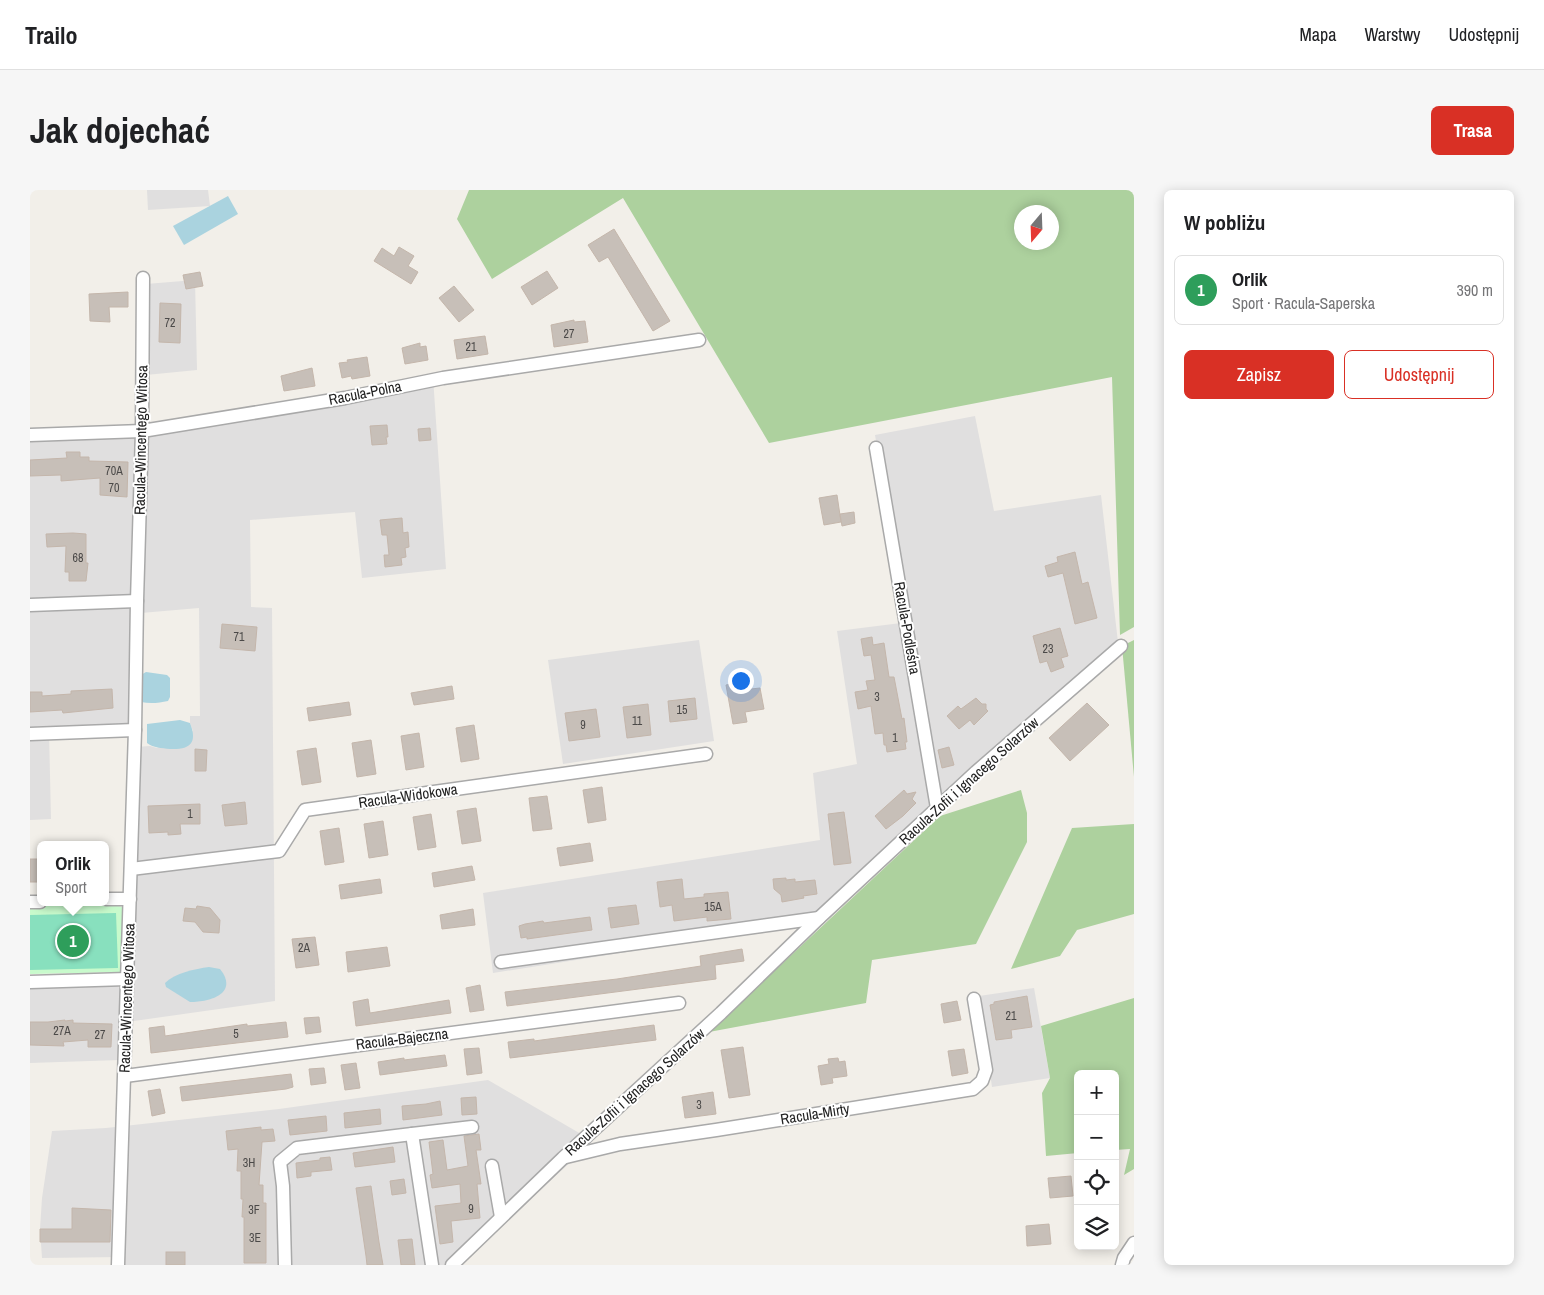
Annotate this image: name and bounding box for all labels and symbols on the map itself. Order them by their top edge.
north arrow [1014,205,1059,250]
house number: 72 [165,315,175,331]
house number: 27 [564,326,575,342]
house number: 21 [466,339,477,355]
street label: Racula-Wincentego Witosa [129,365,152,515]
street label: Racula-Polna [327,375,403,410]
house number: 70A [105,463,123,479]
house number: 70 [109,480,119,496]
house number: 68 [73,550,83,566]
street label: Racula-Podleśna [889,580,926,676]
house number: 71 [234,629,245,645]
house number: 23 [1043,641,1053,657]
your location [728,668,754,694]
house number: 3 [874,689,880,705]
house number: 15 [677,702,688,718]
street label: Racula-Zofii i Ignacego Solarzów [894,712,1043,849]
house number: 11 [632,713,643,729]
house number: 9 [580,717,586,733]
house number: 1 [892,730,898,746]
street label: Racula-Widokowa [357,778,459,813]
house number: 1 [187,806,193,822]
house number: 15A [704,899,722,915]
pin: 1 [57,922,89,960]
street label: Racula-Wincentego Witosa [113,923,140,1073]
house number: 2A [298,940,310,956]
house number: 21 [1006,1008,1017,1024]
street label: Racula-Bajeczna [355,1022,450,1055]
house number: 27A [53,1023,71,1039]
street label: Racula-Zofii i Ignacego Solarzów [560,1023,709,1160]
house number: 5 [233,1026,239,1042]
house number: 27 [95,1027,106,1043]
house number: 3 [696,1097,702,1113]
street label: Racula-Mirty [779,1098,852,1129]
house number: 3H [243,1155,255,1171]
house number: 9 [468,1201,474,1217]
house number: 3F [248,1202,260,1218]
house number: 3E [249,1230,261,1246]

